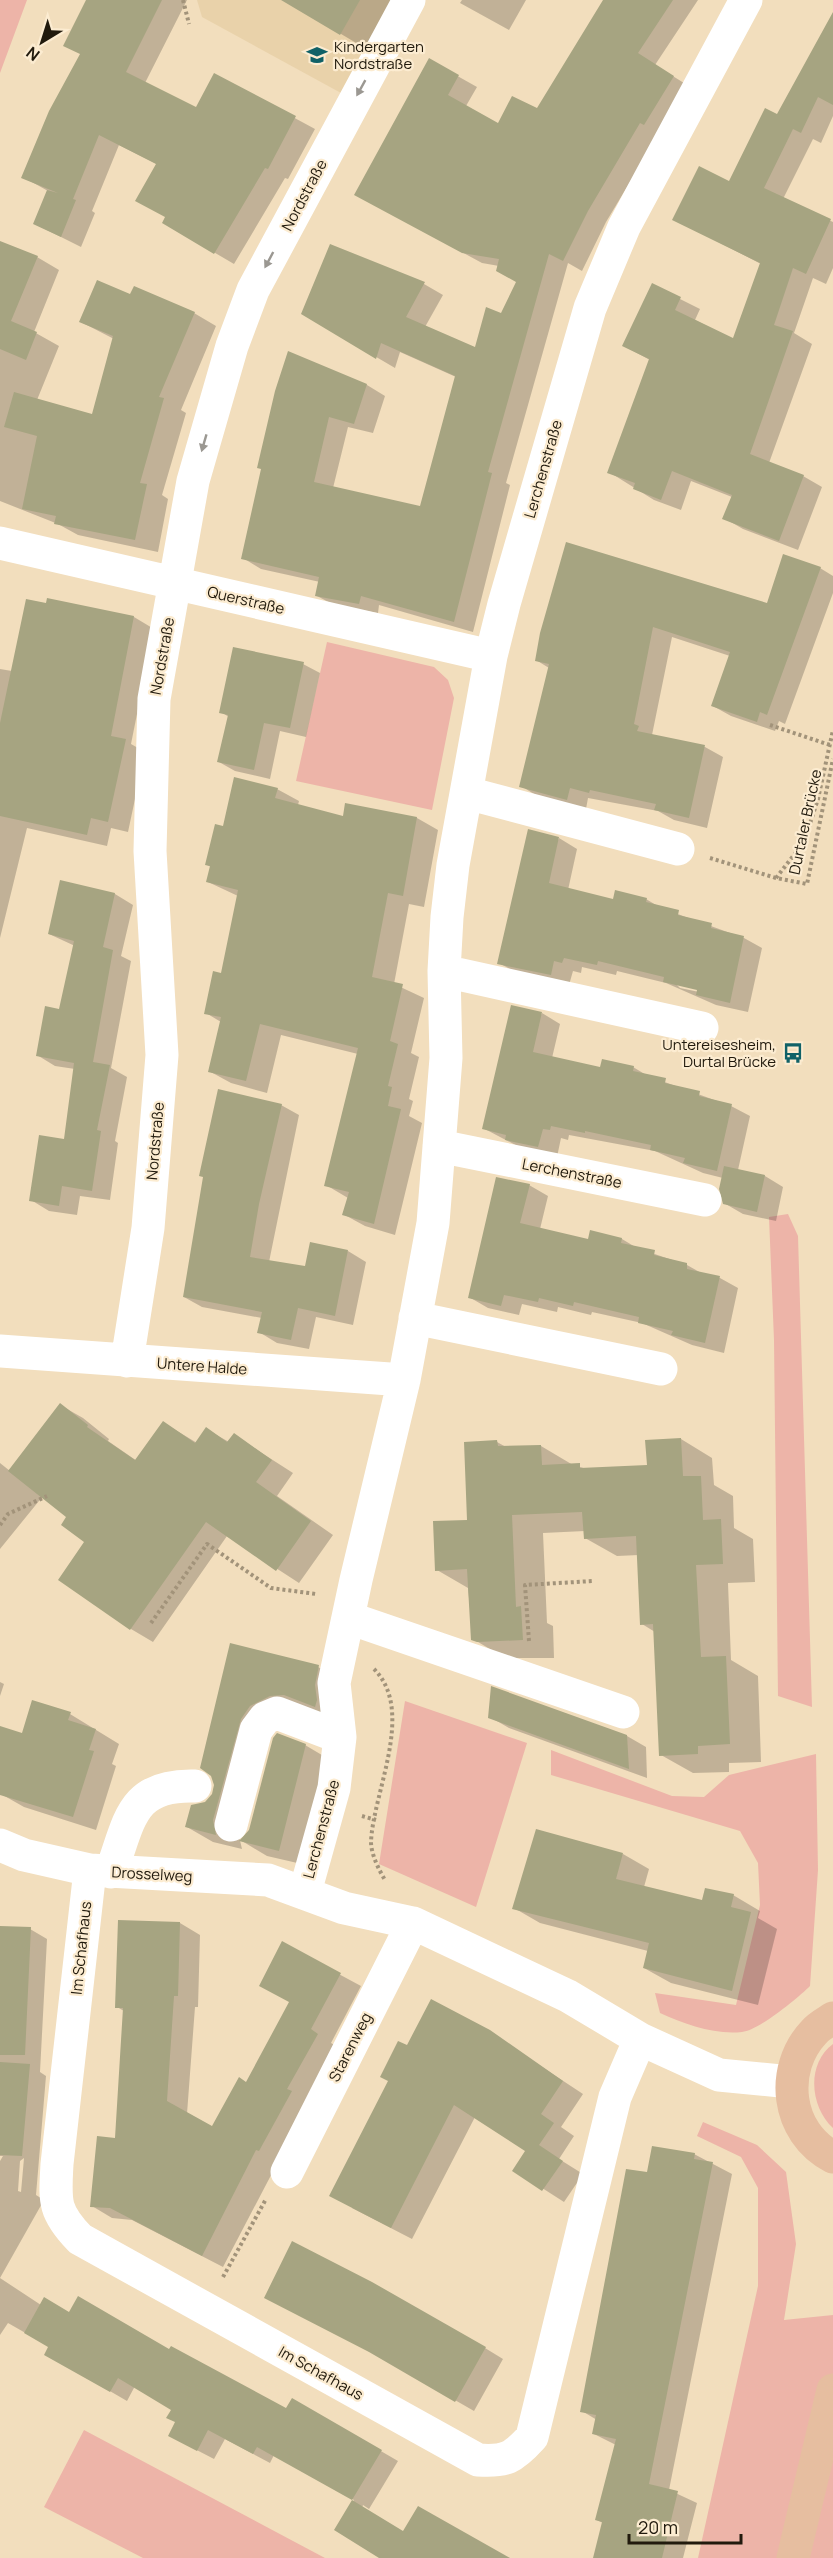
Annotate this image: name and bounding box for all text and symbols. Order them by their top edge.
north arrow [12,12,72,72]
place label: Kindergarten Nordstraße [334,36,424,74]
text: N [21,42,44,66]
school or university icon: Kindergarten Nordstraße [305,43,329,67]
one-way arrow [356,80,366,97]
street label: Nordstraße [276,155,332,235]
one-way arrow [264,252,274,269]
street label: Lerchenstraße [519,417,567,521]
one-way arrow [199,434,208,452]
street label: Querstraße [205,581,287,619]
street label: Nordstraße [145,615,179,696]
street label: Durtaler Brücke [784,767,826,877]
place label: Untereisesheim, Durtal Brücke [662,1034,776,1072]
bus stop icon: Untereisesheim, Durtal Brücke [781,1041,805,1065]
street label: Nordstraße [141,1101,169,1181]
street label: Lerchenstraße [520,1153,624,1193]
street label: Untere Halde [156,1352,248,1380]
street label: Lerchenstraße [298,1777,344,1881]
street label: Drosselweg [111,1861,193,1887]
street label: Im Schafhaus [66,1900,96,1996]
street label: Starenweg [324,2009,376,2085]
street label: Im Schafhaus [275,2341,367,2405]
scale bar [629,2507,742,2545]
text: 20 m [638,2515,678,2539]

